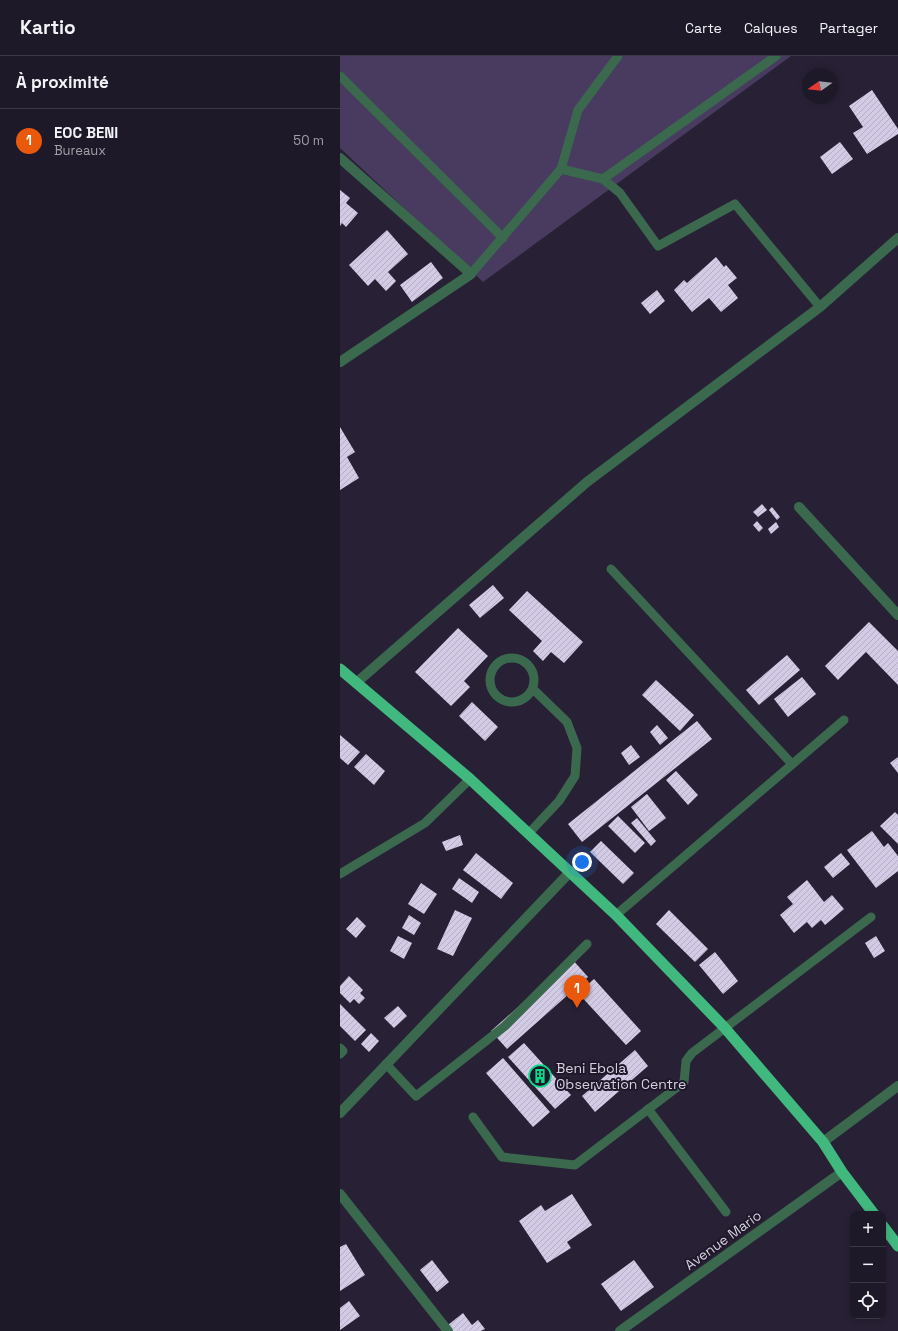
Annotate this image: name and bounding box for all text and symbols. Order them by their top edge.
text: Kartio [20,15,76,40]
text: Carte [685,19,722,37]
text: Calques [744,19,798,37]
text: Partager [820,19,878,37]
north arrow [802,68,838,104]
text: À proximité [16,71,109,93]
text: EOC BENI [54,123,118,142]
text: 1 [26,132,32,149]
text: 50 m [293,132,324,149]
text: Bureaux [54,142,106,159]
your location [572,852,592,872]
pin: 1 [564,975,590,1008]
place label: Beni Ebola Observation Centre [556,1059,686,1093]
building icon: Beni Ebola Observation Centre [527,1063,553,1089]
street label: Avenue Mario [681,1206,765,1274]
map controls [850,1211,886,1319]
button: + [850,1211,886,1247]
button: − [850,1247,886,1283]
button: locate [850,1283,886,1319]

